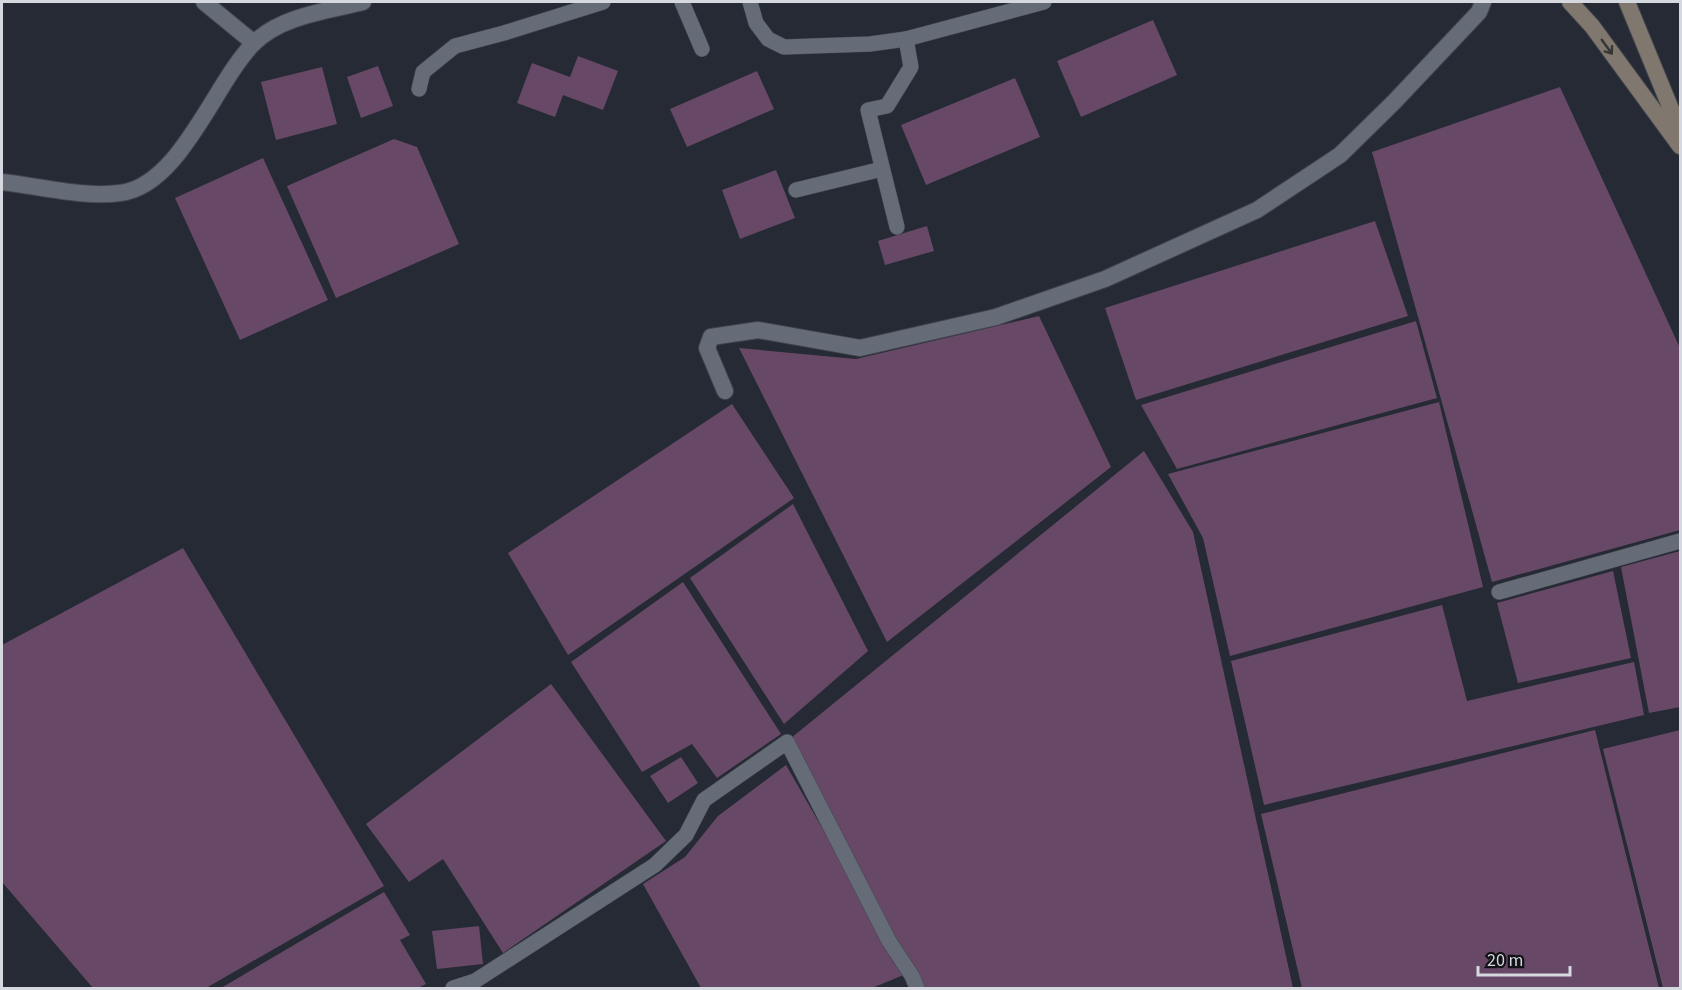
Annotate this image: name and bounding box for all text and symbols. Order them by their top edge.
one-way arrow [1601,38,1613,54]
scale bar [1478,939,1570,977]
text: 20 m [1487,948,1523,973]

